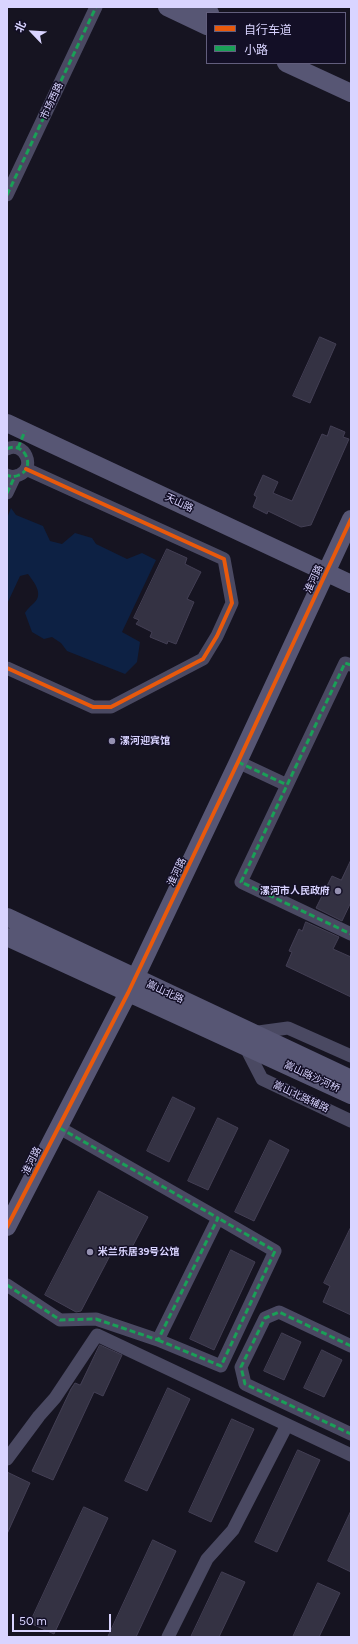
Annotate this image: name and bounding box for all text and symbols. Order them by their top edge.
north arrow [12,12,52,52]
legend [206,12,346,64]
text: 北 [12,19,29,34]
text: 自行车道 [244,23,292,37]
text: 小路 [244,43,268,57]
street label: 市场西路 [38,80,66,122]
street label: 天山路 [163,491,195,515]
street label: 淮河路 [302,563,326,595]
place label: 漯河迎宾馆 [120,735,170,747]
marker: 漯河迎宾馆 [107,736,117,746]
street label: 淮河路 [165,856,189,888]
place label: 漯河市人民政府 [260,885,330,897]
marker: 漯河市人民政府 [333,886,343,896]
street label: 嵩山北路 [144,978,186,1006]
street label: 嵩山路沙河桥 [282,1059,342,1095]
street label: 嵩山北路辅路 [271,1079,331,1115]
street label: 淮河路 [20,1145,44,1177]
place label: 米兰乐居39号公馆 [98,1246,179,1258]
marker: 米兰乐居39号公馆 [85,1247,95,1257]
scale bar [14,1606,113,1632]
text: 50 m [19,1614,47,1628]

